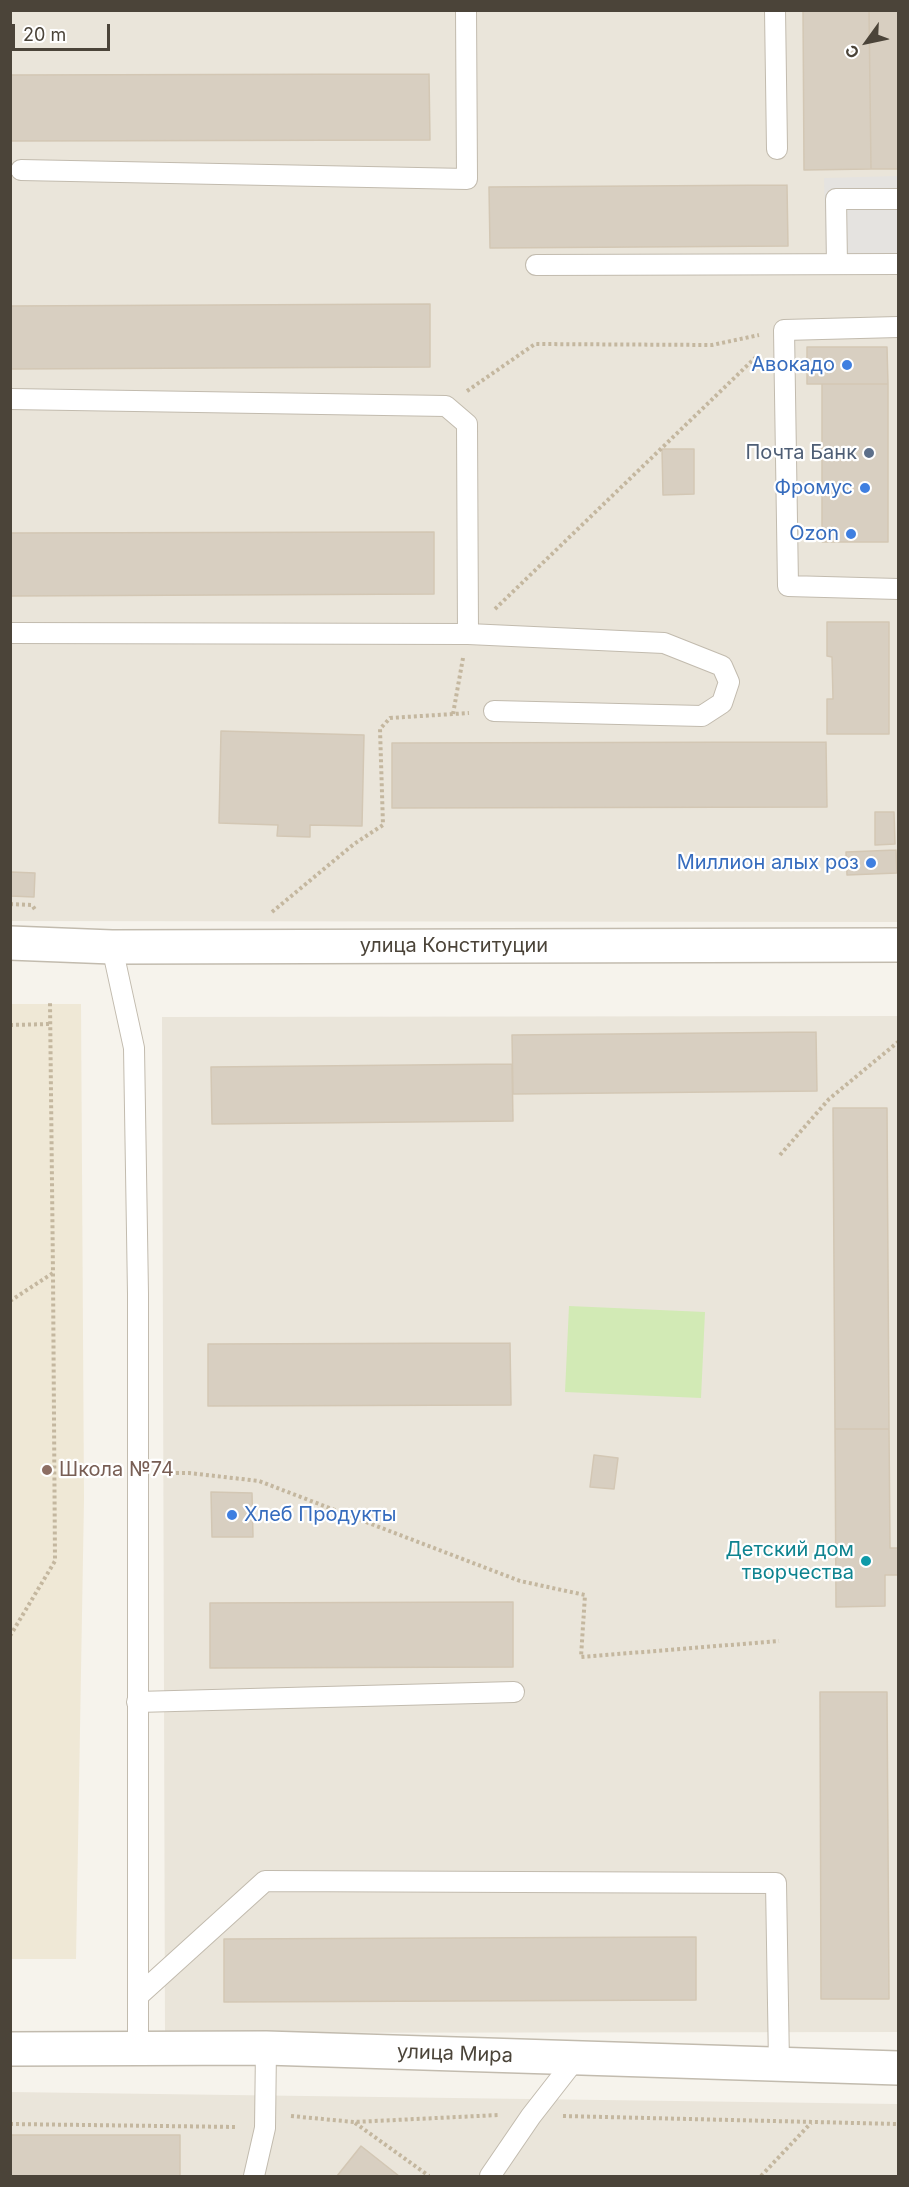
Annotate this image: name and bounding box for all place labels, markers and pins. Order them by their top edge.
place label: Авокадо [751,353,835,377]
marker: Авокадо [840,358,854,372]
place label: Почта Банк [745,441,857,465]
marker: Почта Банк [862,446,876,460]
place label: Фромус [775,476,853,500]
marker: Фромус [858,481,872,495]
place label: Ozon [789,522,839,546]
marker: Ozon [844,527,858,541]
place label: Миллион алых роз [677,851,859,875]
marker: Миллион алых роз [864,856,878,870]
place label: Школа №74 [59,1458,174,1482]
marker: Школа №74 [40,1463,54,1477]
place label: Хлеб Продукты [244,1503,396,1527]
marker: Хлеб Продукты [225,1508,239,1522]
place label: Детский дом творчества [725,1538,854,1585]
marker: Детский дом творчества [859,1554,873,1568]

